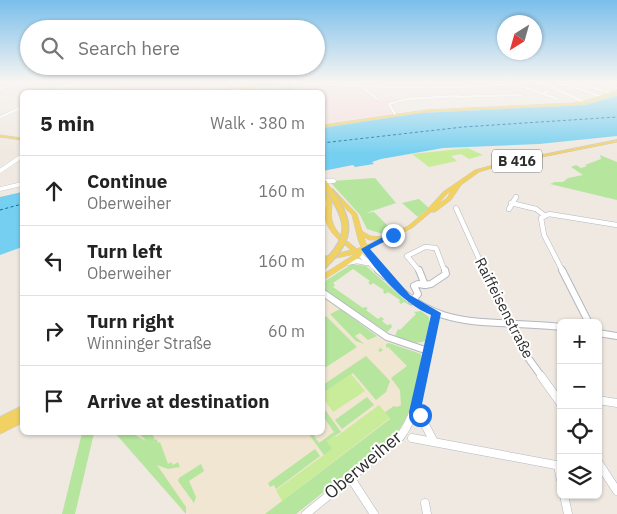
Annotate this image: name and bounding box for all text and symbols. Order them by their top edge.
north arrow [497,15,542,60]
search box [20,20,325,75]
icon: search [38,34,66,62]
text: Search here [78,36,180,60]
text: 5 min [40,109,95,137]
text: Walk · 380 m [210,113,305,133]
road number: B 416 [492,150,542,172]
text: Continue [87,169,167,193]
icon: ahead [40,177,68,205]
text: 160 m [258,181,305,201]
text: Oberweiher [87,193,171,213]
route end [382,224,405,247]
text: Turn left [87,239,163,263]
icon: left [40,247,68,275]
text: 160 m [258,251,305,271]
street label: Raiffeisenstraße [471,254,538,361]
text: Oberweiher [87,263,171,283]
text: Turn right [87,309,174,333]
icon: right [40,317,68,345]
map controls [557,319,602,499]
button: + [557,319,602,364]
text: 60 m [268,321,305,341]
text: Winninger Straße [87,333,212,353]
button: − [557,364,602,409]
icon: arrive [40,387,68,415]
text: Arrive at destination [87,389,270,413]
route start [409,404,432,427]
button: locate [557,409,602,454]
street label: Oberweiher [319,425,407,504]
button: layers [557,454,602,499]

